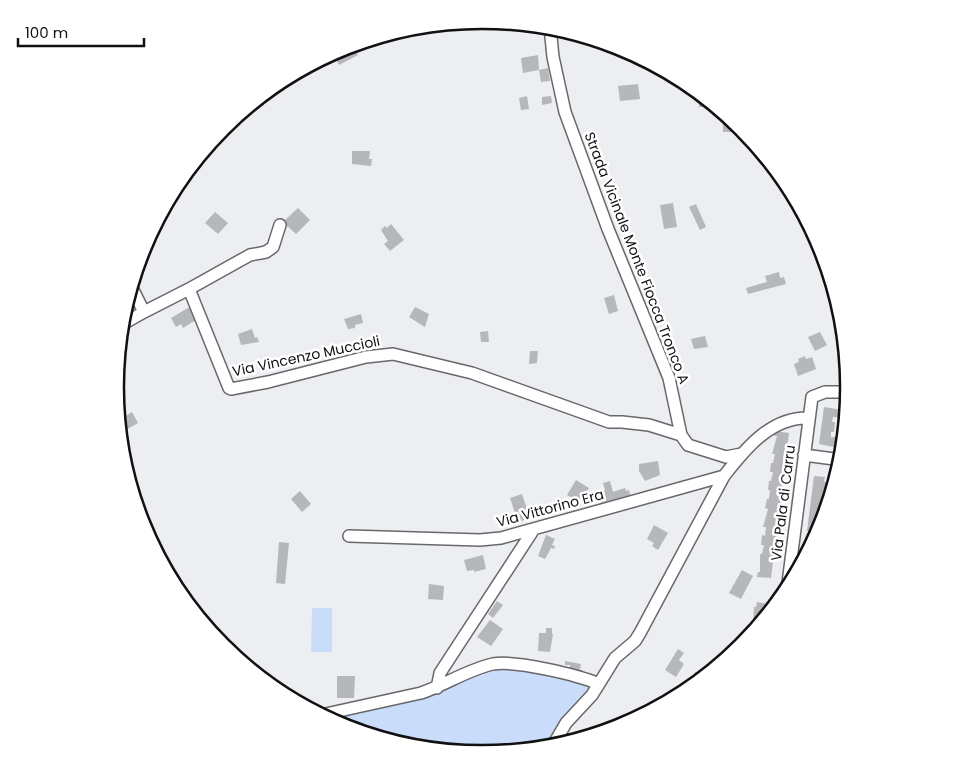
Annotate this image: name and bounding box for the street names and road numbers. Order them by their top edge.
street label: Strada Vicinale Monte Fiocca Tronco A [580,129,694,387]
street label: Via Vincenzo Muccioli [230,331,382,381]
street label: Via Pala di Carru [766,444,800,562]
street label: Via Vittorino Era [494,484,606,532]

